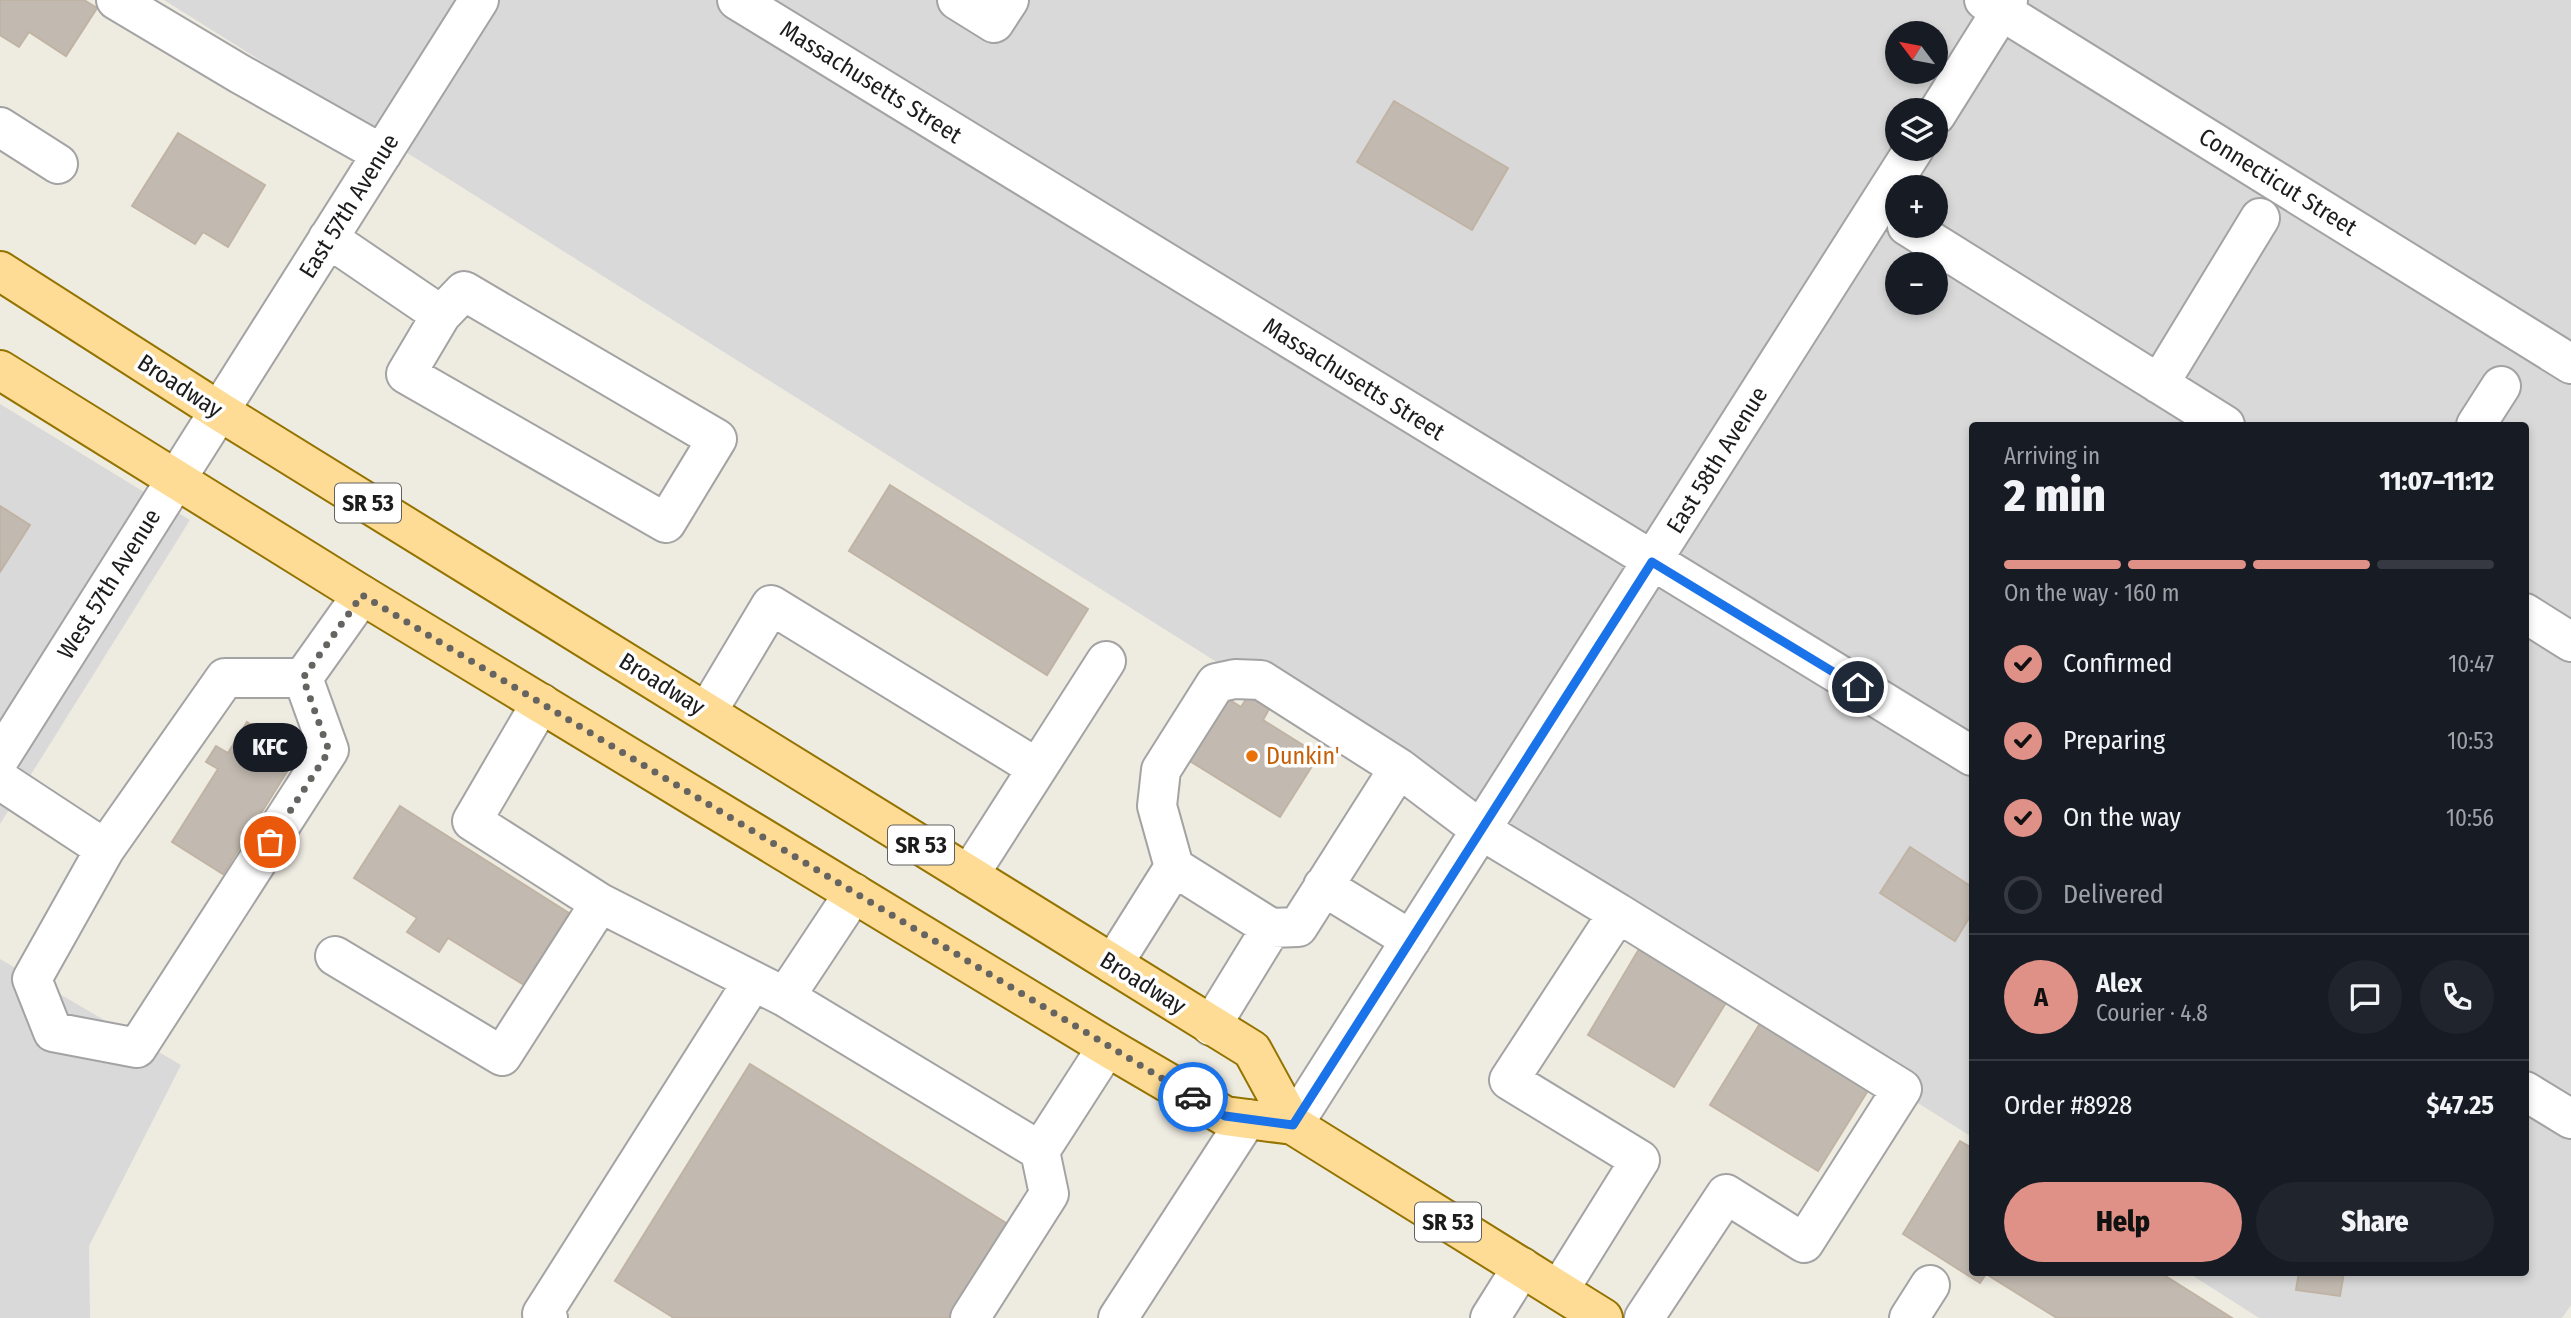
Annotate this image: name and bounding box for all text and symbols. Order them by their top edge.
street label: Massachusetts Street [775,15,967,149]
north arrow [1885,21,1948,84]
map controls [1885,21,1948,315]
button: layers [1885,98,1948,161]
street label: Connecticut Street [2194,122,2362,242]
street label: East 57th Avenue [293,129,405,283]
button: + [1885,175,1948,238]
button: − [1885,252,1948,315]
street label: Massachusetts Street [1258,312,1450,446]
street label: Broadway [132,348,228,424]
street label: East 58th Avenue [1661,382,1773,538]
text: Arriving in [2004,442,2100,470]
text: 11:07–11:12 [2380,466,2494,497]
text: 2 min [2004,468,2106,523]
road number: SR 53 [335,484,401,523]
street label: West 57th Avenue [52,504,166,664]
text: On the way · 160 m [2004,579,2179,607]
icon: check [2004,645,2042,683]
street label: Broadway [614,647,710,721]
text: Confirmed [2063,648,2173,679]
text: 10:47 [2448,650,2494,678]
pin [1828,657,1888,717]
icon: home [1839,668,1877,706]
icon: check [2004,722,2042,760]
callout: KFC [233,723,307,772]
text: Preparing [2063,725,2165,756]
text: 10:53 [2447,727,2494,755]
text: KFC [252,733,288,761]
place label: Dunkin' [1266,742,1340,770]
marker: Dunkin' [1244,748,1260,764]
icon: check [2004,799,2042,837]
text: On the way [2063,802,2181,833]
text: 10:56 [2446,804,2494,832]
pin [240,812,300,872]
icon: bag [251,823,289,861]
road number: SR 53 [888,825,954,864]
text: Delivered [2063,879,2164,910]
street label: Broadway [1095,946,1191,1020]
button: chat [2328,960,2402,1034]
button: phone [2420,960,2494,1034]
text: Alex [2096,968,2142,999]
text: A [2034,982,2048,1013]
text: Courier · 4.8 [2096,999,2208,1027]
courier [1158,1062,1228,1132]
icon: car [1174,1078,1212,1116]
text: Order #8928 [2004,1090,2132,1121]
text: $47.25 [2426,1090,2494,1121]
button: Help [2004,1182,2242,1262]
button: Share [2256,1182,2494,1262]
road number: SR 53 [1415,1203,1481,1242]

